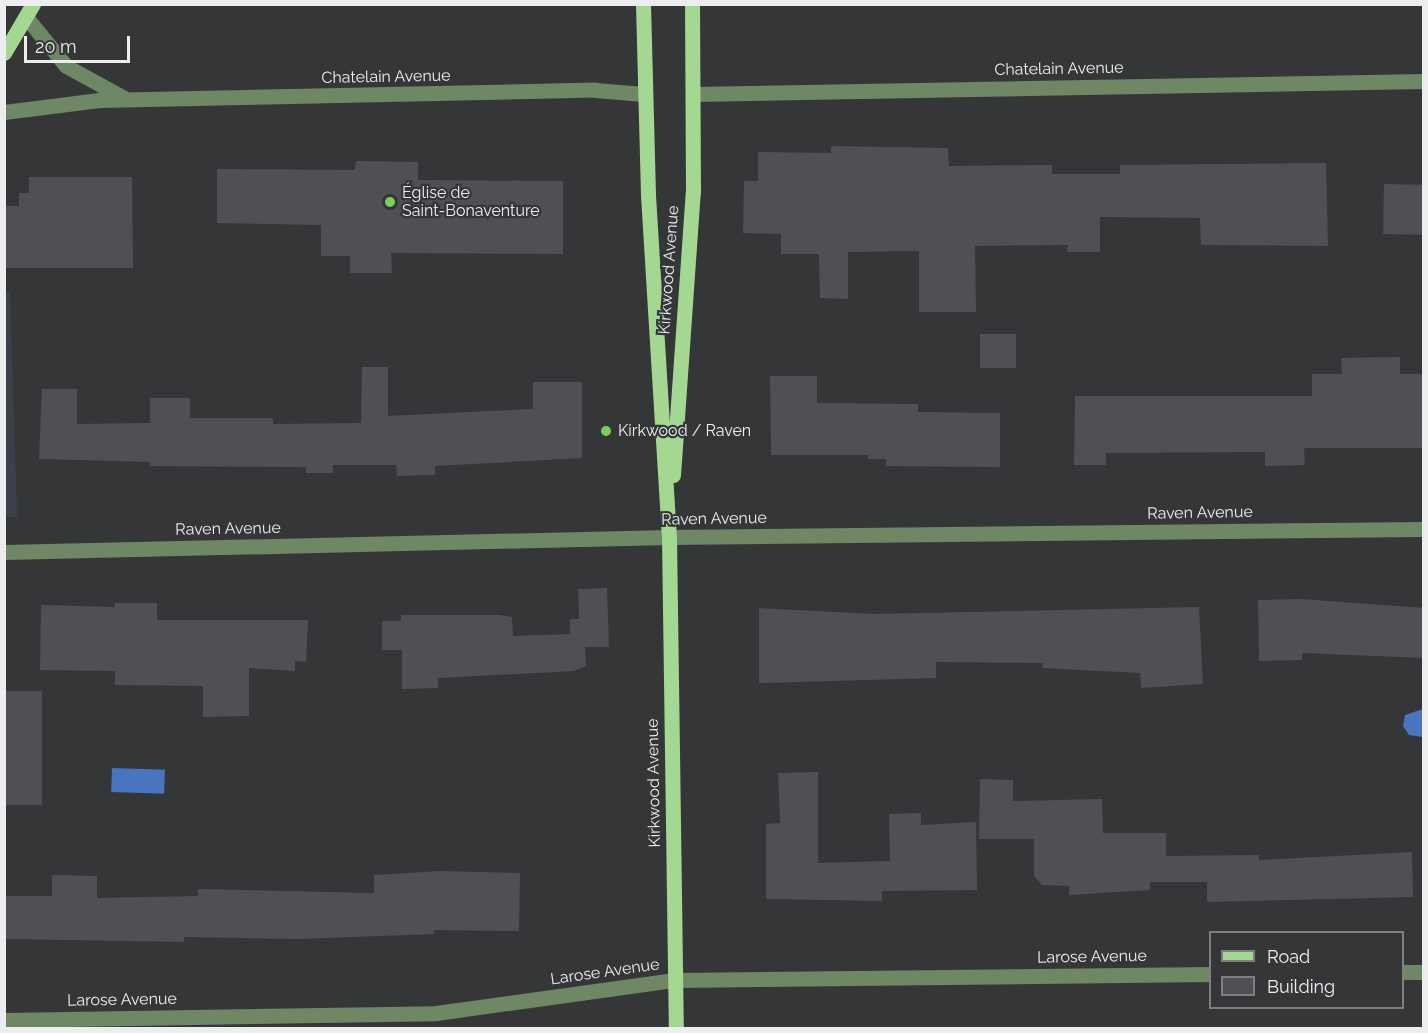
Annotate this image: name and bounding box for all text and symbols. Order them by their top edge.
scale bar [27,24,134,62]
text: 20 m [35,36,77,57]
street label: Chatelain Avenue [994,58,1124,80]
street label: Chatelain Avenue [321,66,451,88]
place label: Église de Saint-Bonaventure [402,183,540,221]
marker: Église de Saint-Bonaventure [383,195,397,209]
street label: Kirkwood Avenue [655,205,683,335]
place label: Kirkwood / Raven [618,421,751,441]
marker: Kirkwood / Raven [599,424,613,438]
street label: Raven Avenue [1147,502,1253,524]
street label: Raven Avenue [661,508,767,530]
street label: Raven Avenue [175,518,281,540]
street label: Kirkwood Avenue [643,718,665,848]
legend [1209,931,1404,1009]
street label: Larose Avenue [1037,946,1147,968]
text: Road [1267,946,1310,967]
street label: Larose Avenue [549,955,661,989]
text: Building [1267,976,1335,997]
street label: Larose Avenue [67,989,177,1011]

